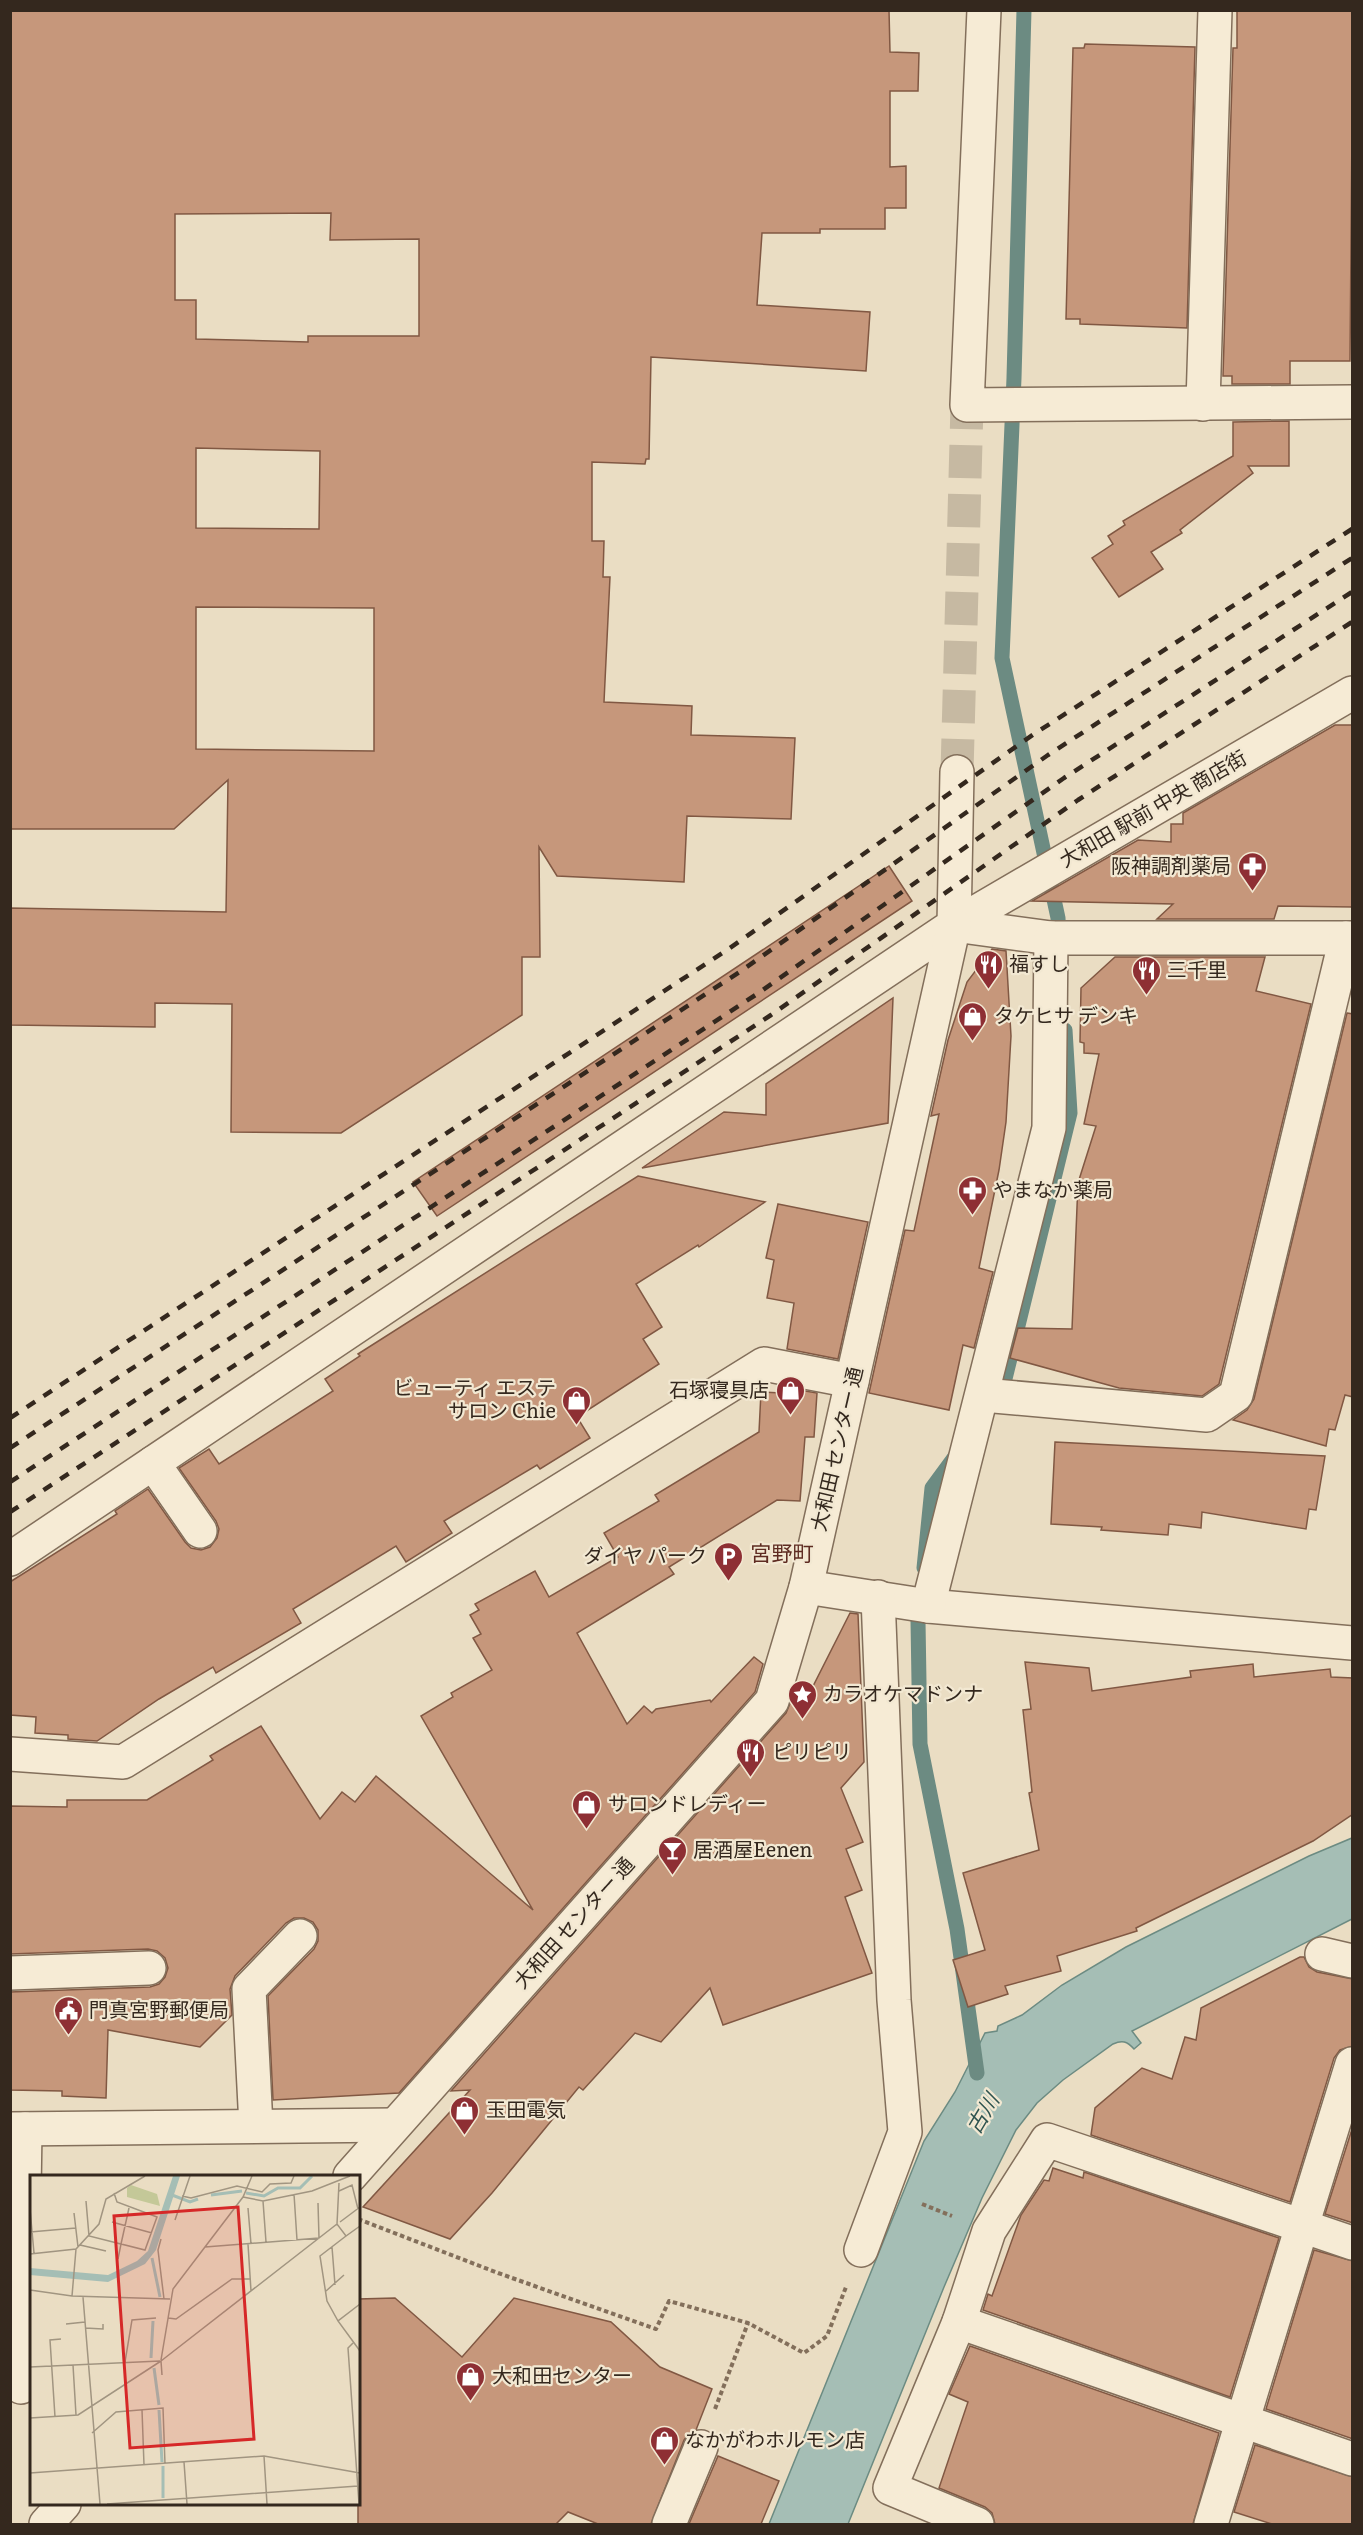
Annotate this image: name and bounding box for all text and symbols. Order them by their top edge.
street label: 大和田 駅前 中央 商店街 [1053,741,1251,873]
place label: 阪神調剤薬局 [1111,849,1231,879]
pharmacy icon: 阪神調剤薬局 [1236,850,1268,892]
place label: 福すし [1009,947,1069,977]
restaurant icon: 福すし [972,948,1004,990]
place label: 三千里 [1167,953,1227,983]
restaurant icon: 三千里 [1130,954,1162,996]
place label: タケヒサ デンキ [994,999,1138,1029]
shop icon: タケヒサ デンキ [957,1000,989,1042]
place label: やまなか薬局 [993,1173,1113,1203]
pharmacy icon: やまなか薬局 [956,1174,988,1216]
street label: 大和田 センター 通 [802,1363,869,1534]
place label: ビューティ エステ サロン Chie [393,1371,556,1424]
place label: 石塚寝具店 [669,1373,769,1403]
shop icon: 石塚寝具店 [774,1374,806,1416]
shop icon: ビューティ エステ サロン Chie [561,1384,593,1426]
district label: 宮野町 [751,1536,814,1567]
place label: ダイヤ パーク [584,1539,707,1569]
parking icon: ダイヤ パーク [712,1540,744,1582]
place label: カラオケマドンナ [823,1677,983,1707]
place icon: カラオケマドンナ [786,1678,818,1720]
place label: ピリピリ [772,1735,852,1765]
restaurant icon: ピリピリ [735,1736,767,1778]
place label: サロンドレディー [608,1787,767,1817]
shop icon: サロンドレディー [571,1788,603,1830]
place label: 居酒屋Eenen [693,1833,812,1863]
bar icon: 居酒屋Eenen [656,1834,688,1876]
street label: 大和田 センター 通 [505,1849,640,1994]
place label: 門真宮野郵便局 [89,1993,229,2023]
public building icon: 門真宮野郵便局 [52,1994,84,2036]
water label: 古川 [957,2085,1006,2139]
place label: 玉田電気 [486,2093,566,2123]
shop icon: 玉田電気 [449,2094,481,2136]
inset map [30,2175,360,2505]
place label: 大和田センター [492,2359,632,2389]
shop icon: 大和田センター [455,2360,487,2402]
place label: なかがわホルモン店 [685,2423,865,2453]
shop icon: なかがわホルモン店 [648,2424,680,2466]

